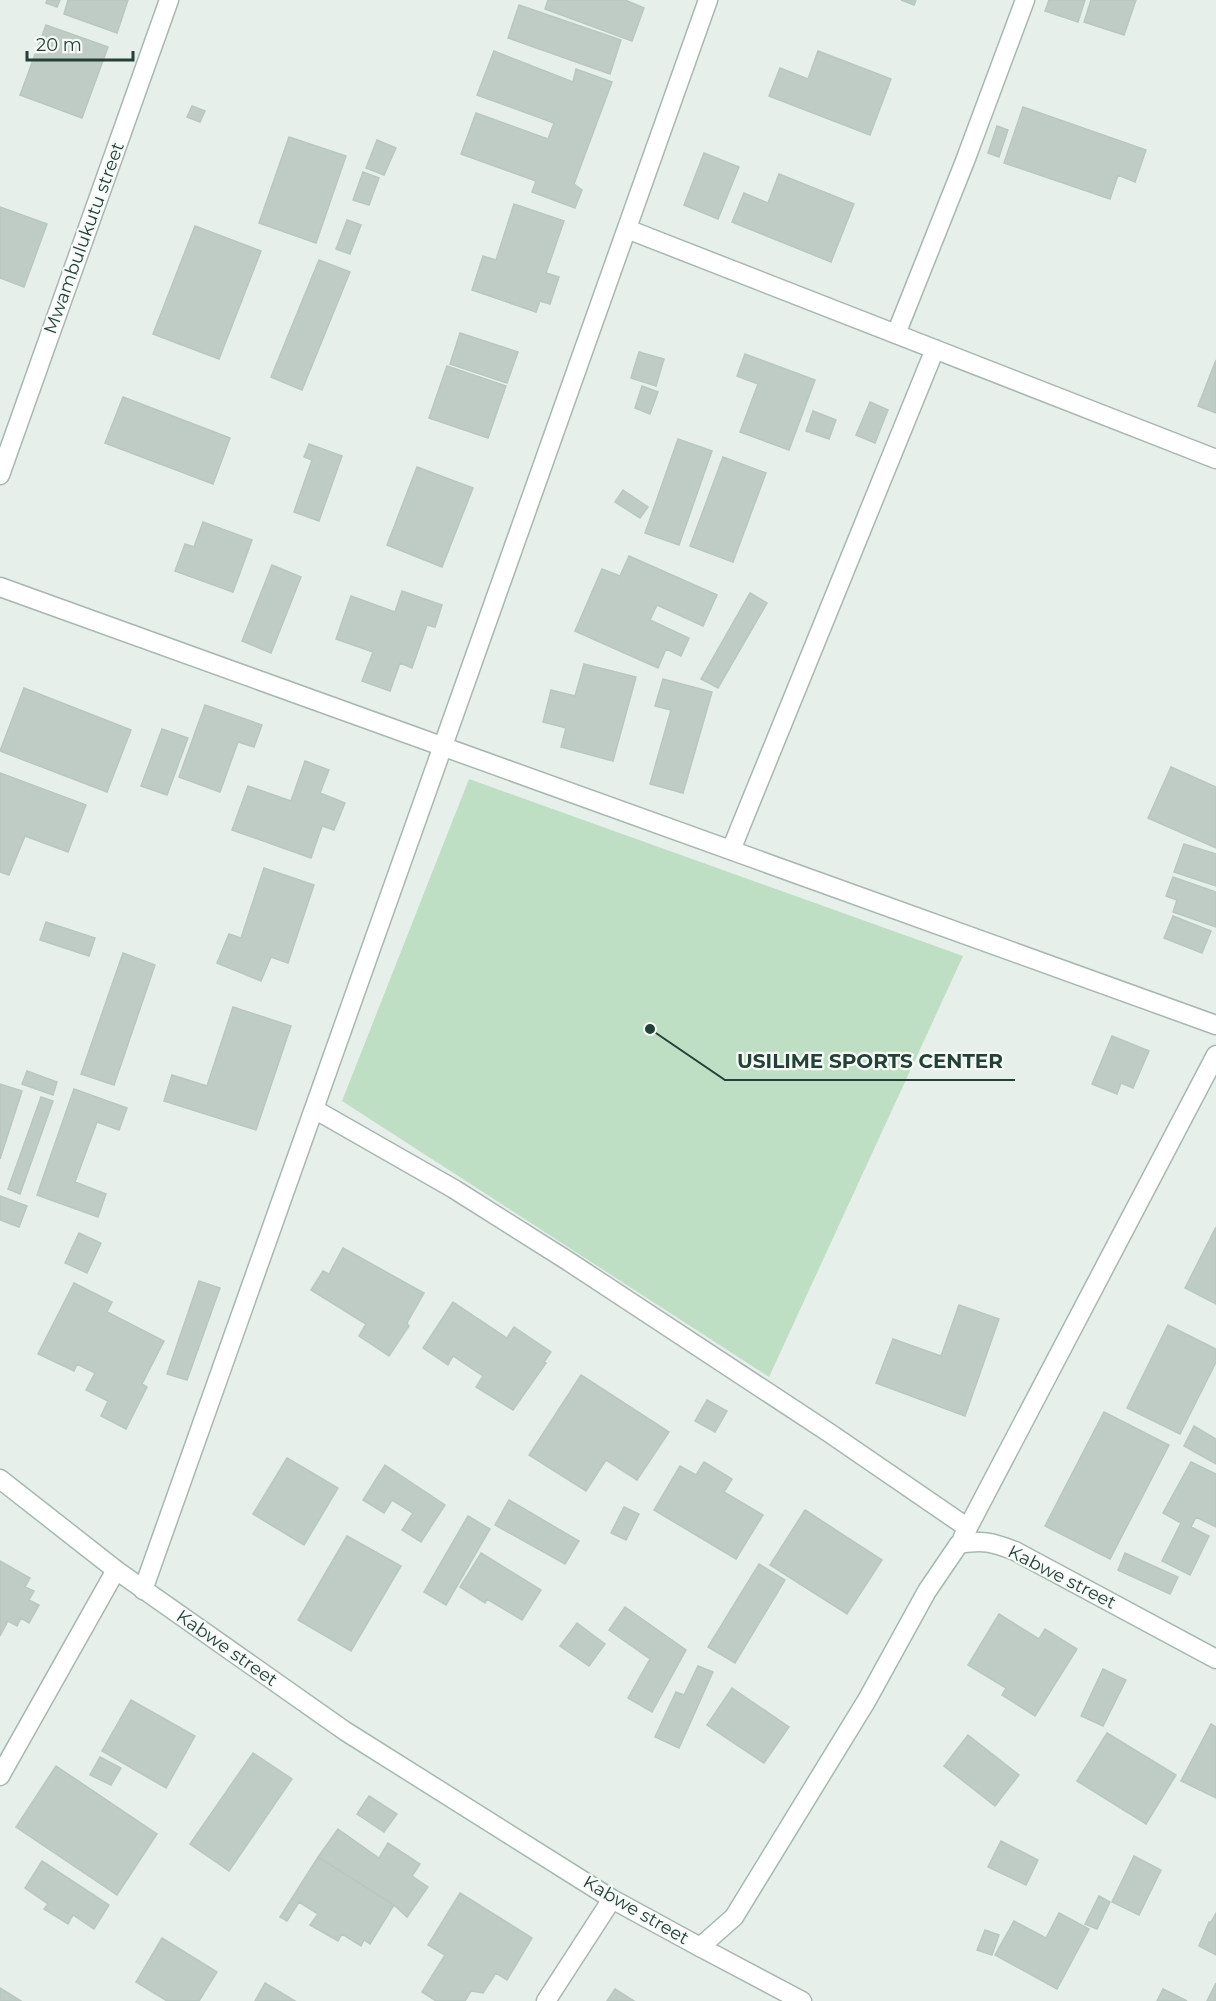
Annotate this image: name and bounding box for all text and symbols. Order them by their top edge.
scale bar [27,24,134,62]
text: 20 m [36,34,82,56]
street label: Mwambulukutu street [39,139,129,337]
callout: USILIME SPORTS CENTER [725,1042,1015,1080]
text: USILIME SPORTS CENTER [737,1049,1003,1073]
street label: Kabwe street [1004,1540,1120,1614]
street label: Kabwe street [172,1605,282,1691]
street label: Kabwe street [579,1871,693,1949]

